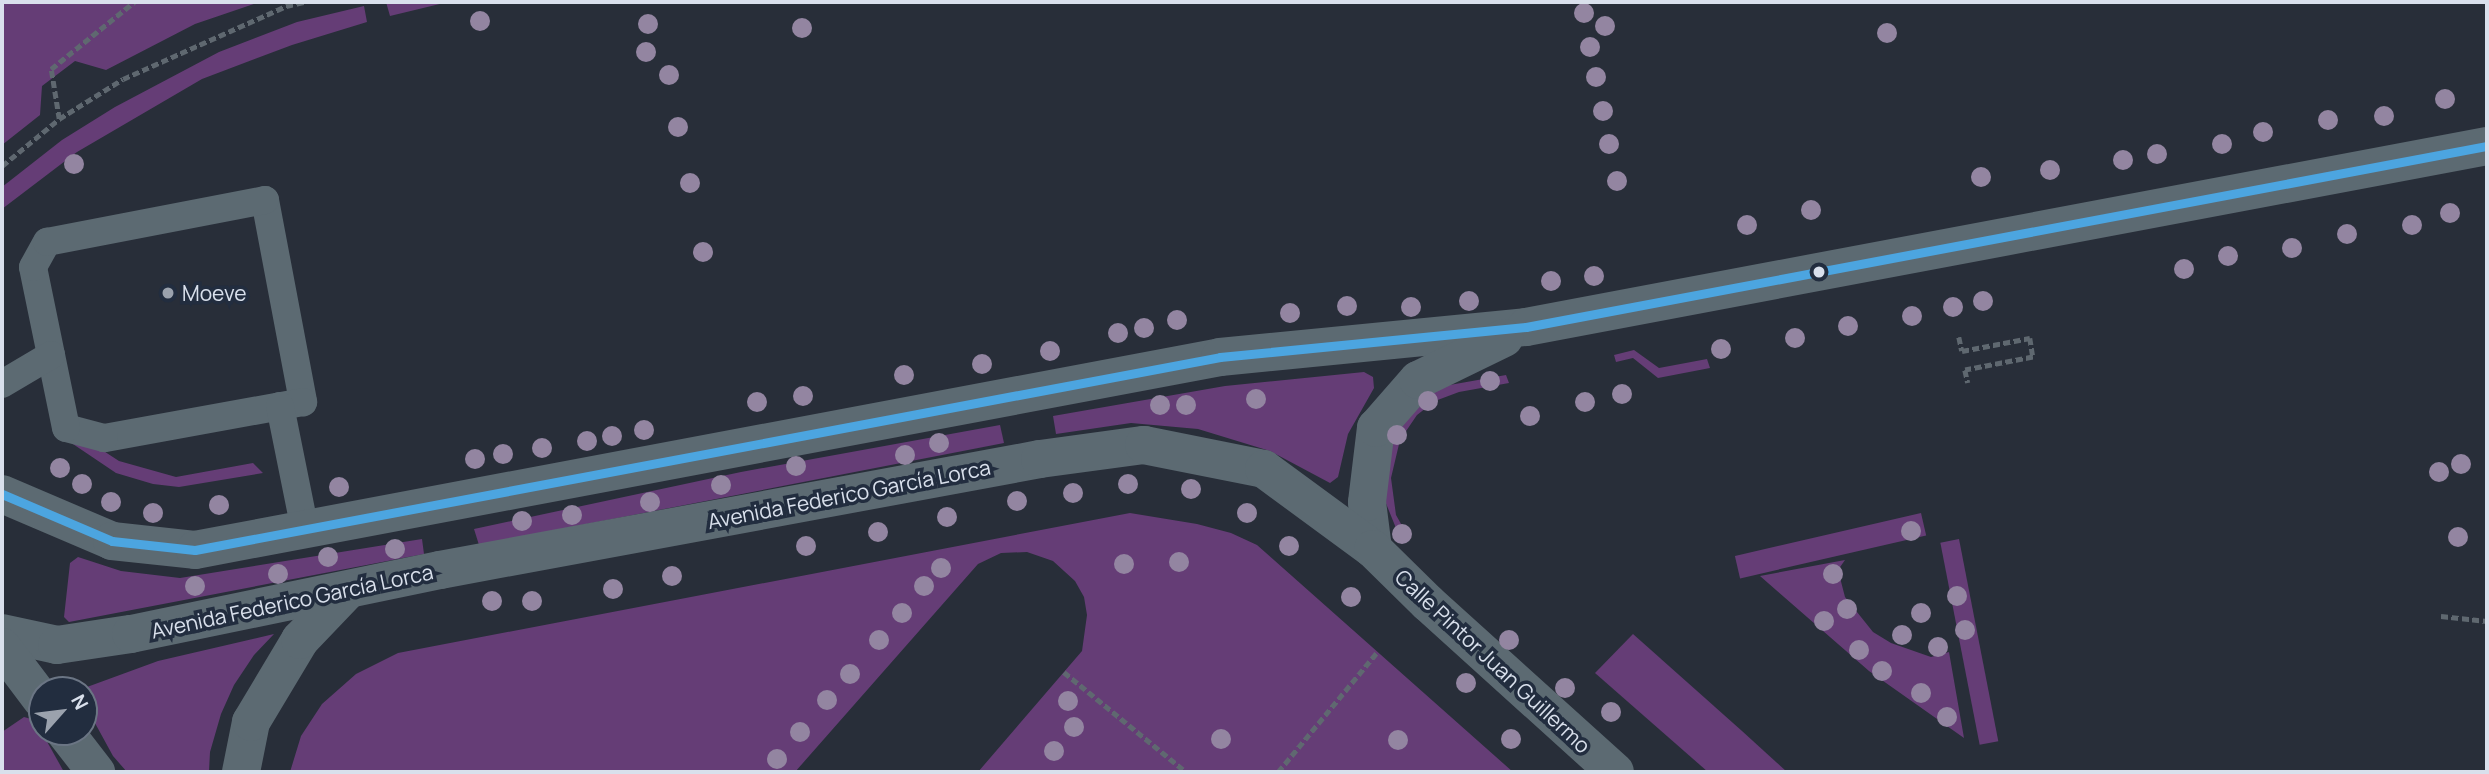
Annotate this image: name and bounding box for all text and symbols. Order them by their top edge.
unlabelled marker [1812,265,1826,279]
place label: Moeve [182,280,246,306]
marker: Moeve [160,285,176,301]
street label: Avenida Federico García Lorca [705,454,993,534]
street label: Avenida Federico García Lorca [149,559,435,643]
street label: Calle Pintor Juan Guillermo [1390,564,1596,758]
north arrow [28,676,98,746]
text: N [65,690,94,714]

